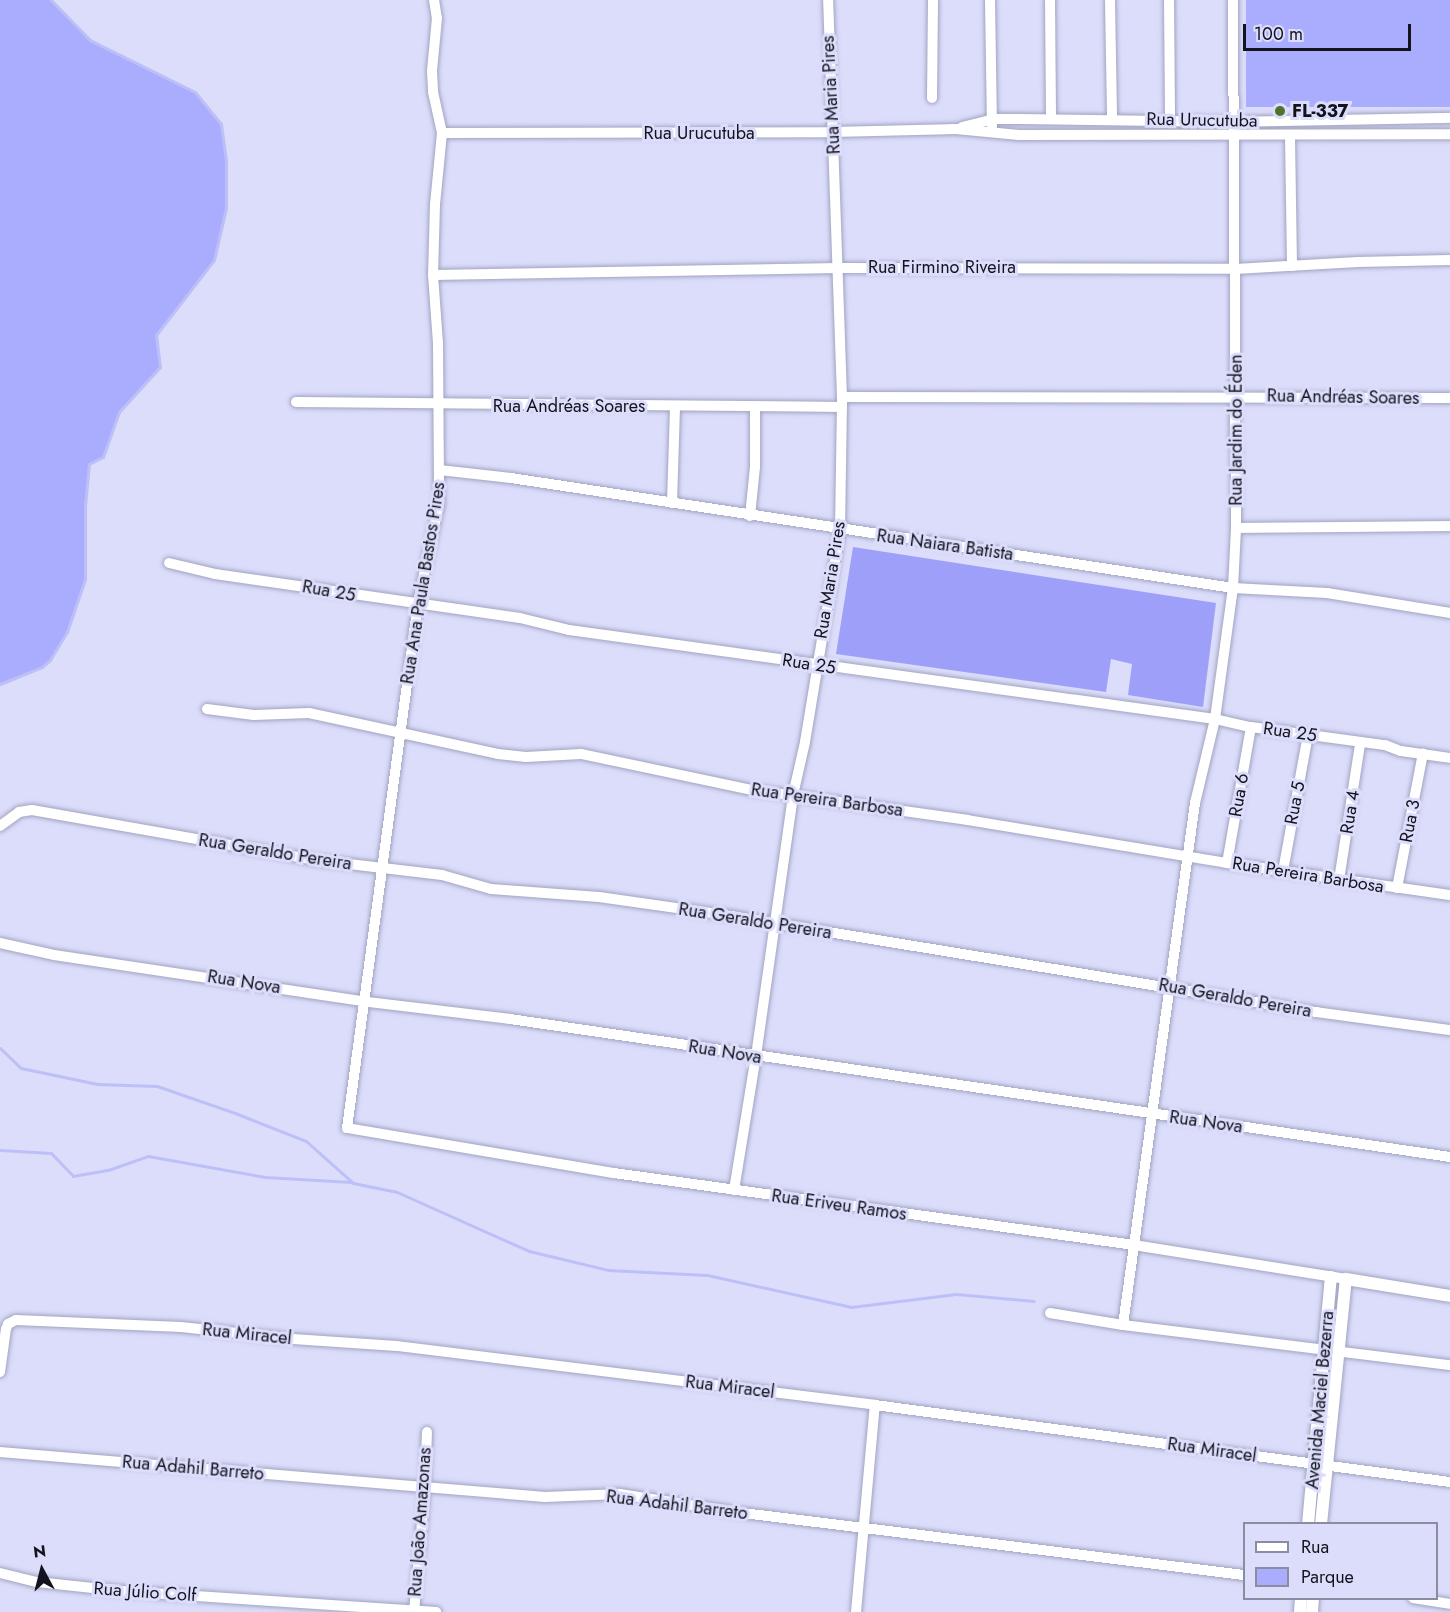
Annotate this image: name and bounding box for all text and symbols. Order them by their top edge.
scale bar [1246,12,1414,50]
text: 100 m [1254,21,1303,47]
street label: Rua Maria Pires [817,35,845,155]
place label: FL-337 [1292,100,1348,122]
marker: FL-337 [1273,104,1287,118]
street label: Rua Urucutuba [1146,108,1258,132]
street label: Rua Urucutuba [643,122,755,144]
street label: Rua Firmino Riveira [868,256,1016,278]
street label: Rua Jardim do Éden [1225,354,1247,506]
street label: Rua Andréas Soares [1267,385,1419,409]
street label: Rua Andréas Soares [493,395,645,417]
street label: Rua Ana Paula Bastos Pires [396,480,450,686]
street label: Rua Maria Pires [810,520,850,640]
street label: Rua Naiara Batista [875,525,1015,565]
street label: Rua 25 [301,576,357,606]
street label: Rua 25 [781,649,837,679]
street label: Rua 25 [1262,718,1318,746]
street label: Rua 6 [1225,771,1253,819]
street label: Rua Pereira Barbosa [750,779,904,821]
street label: Rua 5 [1280,779,1310,827]
street label: Rua 4 [1336,789,1364,835]
street label: Rua 3 [1395,798,1425,844]
street label: Rua Geraldo Pereira [197,829,353,875]
street label: Rua Pereira Barbosa [1231,852,1385,898]
street label: Rua Geraldo Pereira [677,898,833,944]
street label: Rua Nova [206,966,282,998]
street label: Rua Geraldo Pereira [1157,974,1313,1022]
street label: Rua Nova [687,1036,763,1068]
street label: Rua Nova [1168,1106,1244,1138]
street label: Rua Eriveu Ramos [770,1185,908,1225]
street label: Avenida Maciel Bezerra [1301,1310,1339,1490]
street label: Rua Miracel [201,1319,293,1349]
street label: Rua Miracel [684,1371,776,1403]
street label: Rua Miracel [1166,1433,1258,1467]
street label: Rua João Amazonas [404,1447,436,1597]
street label: Rua Adahil Barreto [121,1451,265,1485]
street label: Rua Adahil Barreto [605,1486,749,1524]
legend [1243,1522,1438,1600]
text: Rua [1301,1534,1329,1560]
text: N [32,1539,47,1564]
north arrow [12,1540,72,1600]
text: Parque [1301,1564,1354,1590]
street label: Rua Júlio Colf [93,1578,197,1606]

